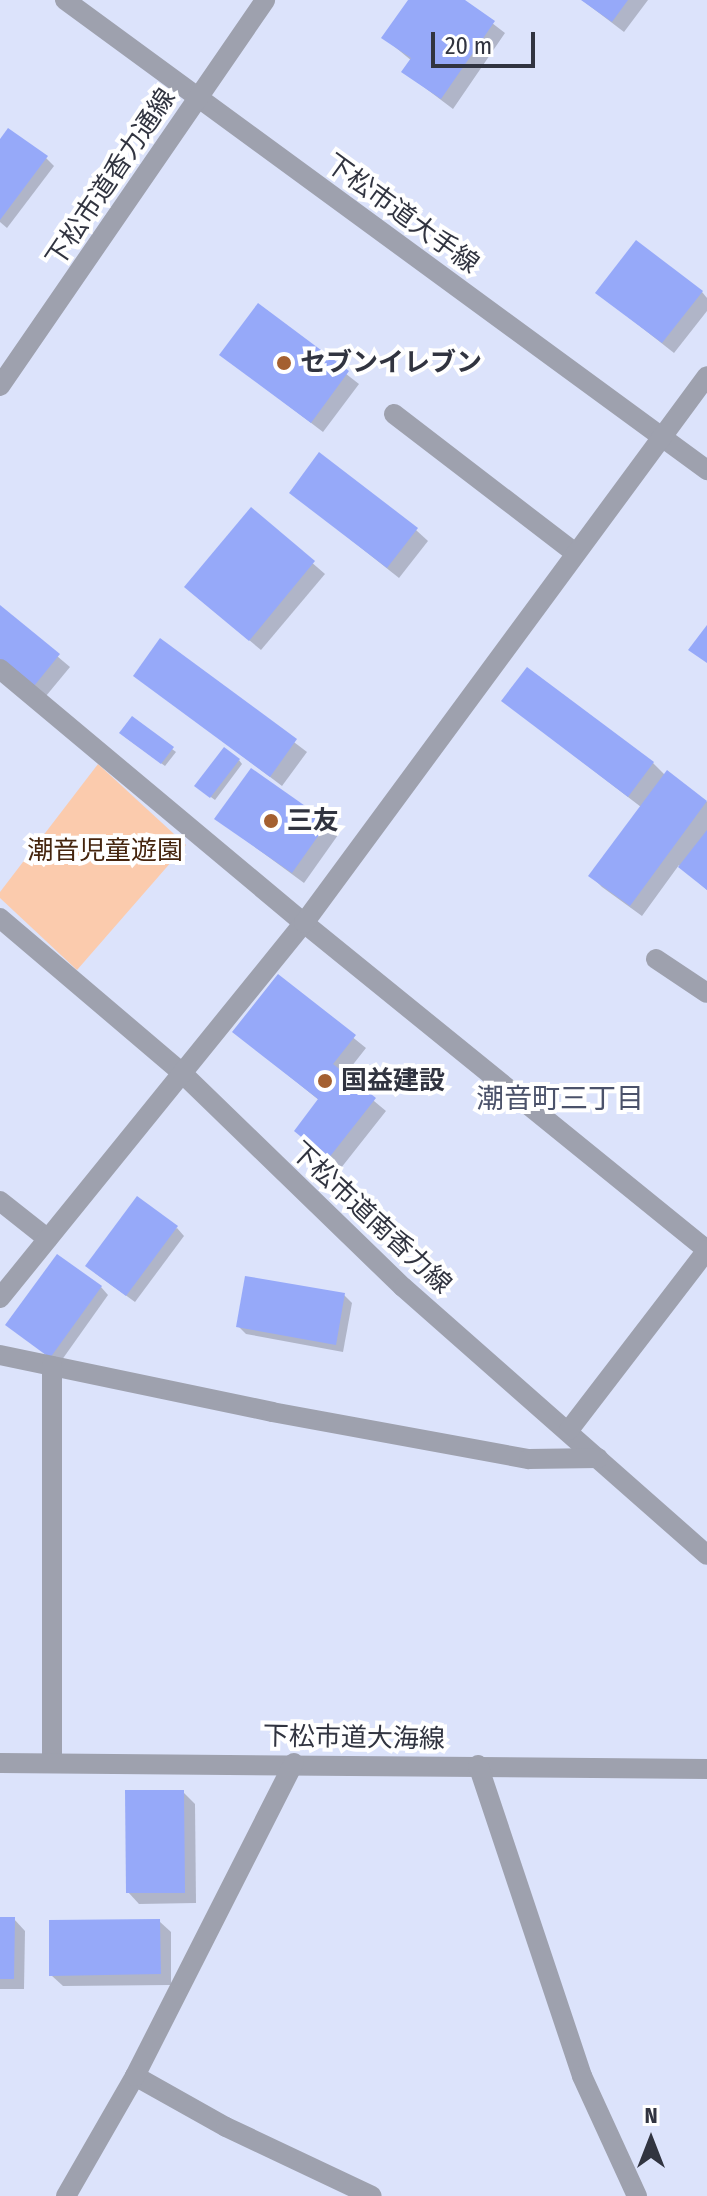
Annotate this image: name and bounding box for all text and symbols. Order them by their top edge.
scale bar [435,16,539,66]
text: 20 m [445,32,492,60]
street label: 下松市道香力通線 [40,83,182,273]
street label: 下松市道大手線 [319,148,485,280]
place label: セブンイレブン [300,347,482,379]
marker: セブンイレブン [275,354,293,372]
place label: 三友 [287,805,339,837]
marker: 三友 [262,812,280,830]
park label: 潮音児童遊園 [27,835,183,867]
place label: 国益建設 [341,1065,445,1097]
marker: 国益建設 [316,1072,334,1090]
district label: 潮音町三丁目 [476,1082,644,1116]
street label: 下松市道南香力線 [284,1136,458,1300]
street label: 下松市道大海線 [263,1721,445,1755]
north arrow [611,2100,691,2180]
text: N [644,2102,658,2129]

